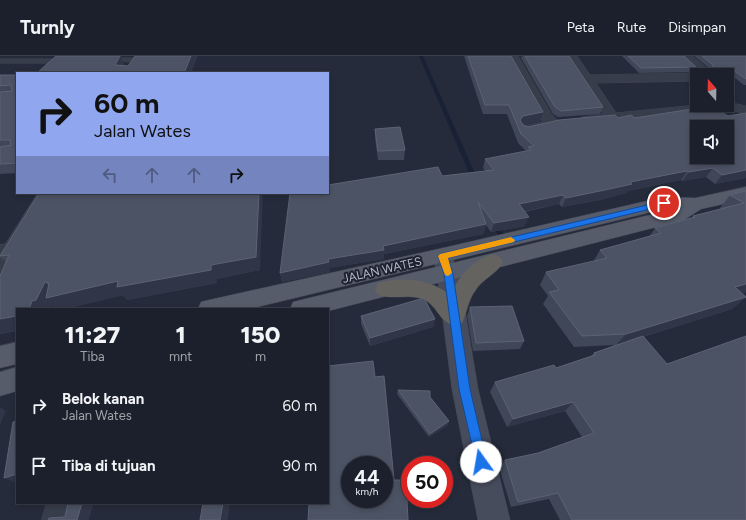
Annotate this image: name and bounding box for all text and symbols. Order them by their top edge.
text: Turnly [20,16,75,39]
text: Peta [567,19,595,36]
text: Rute [617,19,646,36]
text: Disimpan [668,19,726,36]
north arrow [690,68,734,112]
map controls [690,68,734,164]
text: 60 m [94,86,159,120]
icon: right [28,88,80,140]
text: Jalan Wates [94,120,191,142]
button: sound [690,120,734,164]
icon: left [99,164,121,186]
icon: ahead [141,164,163,186]
icon: ahead [183,164,205,186]
icon: right [225,164,247,186]
pin [647,186,681,220]
icon: arrive [653,192,675,214]
street label: JALAN WATES [341,254,423,286]
text: 11:27 [65,320,120,349]
text: 1 [175,320,186,349]
text: 150 [241,320,281,349]
text: Tiba [80,349,105,364]
text: mnt [169,349,192,364]
text: m [255,349,266,364]
text: Belok kanan [62,390,144,408]
icon: right [28,395,50,417]
text: 60 m [282,397,317,415]
text: Jalan Wates [62,408,132,423]
position arrow [460,441,502,483]
icon: arrive [28,455,50,477]
speed limit sign: 50 [401,456,453,508]
text: Tiba di tujuan [62,457,156,475]
text: 90 m [282,457,317,475]
text: 44 [354,465,380,489]
text: km/h [356,485,378,498]

